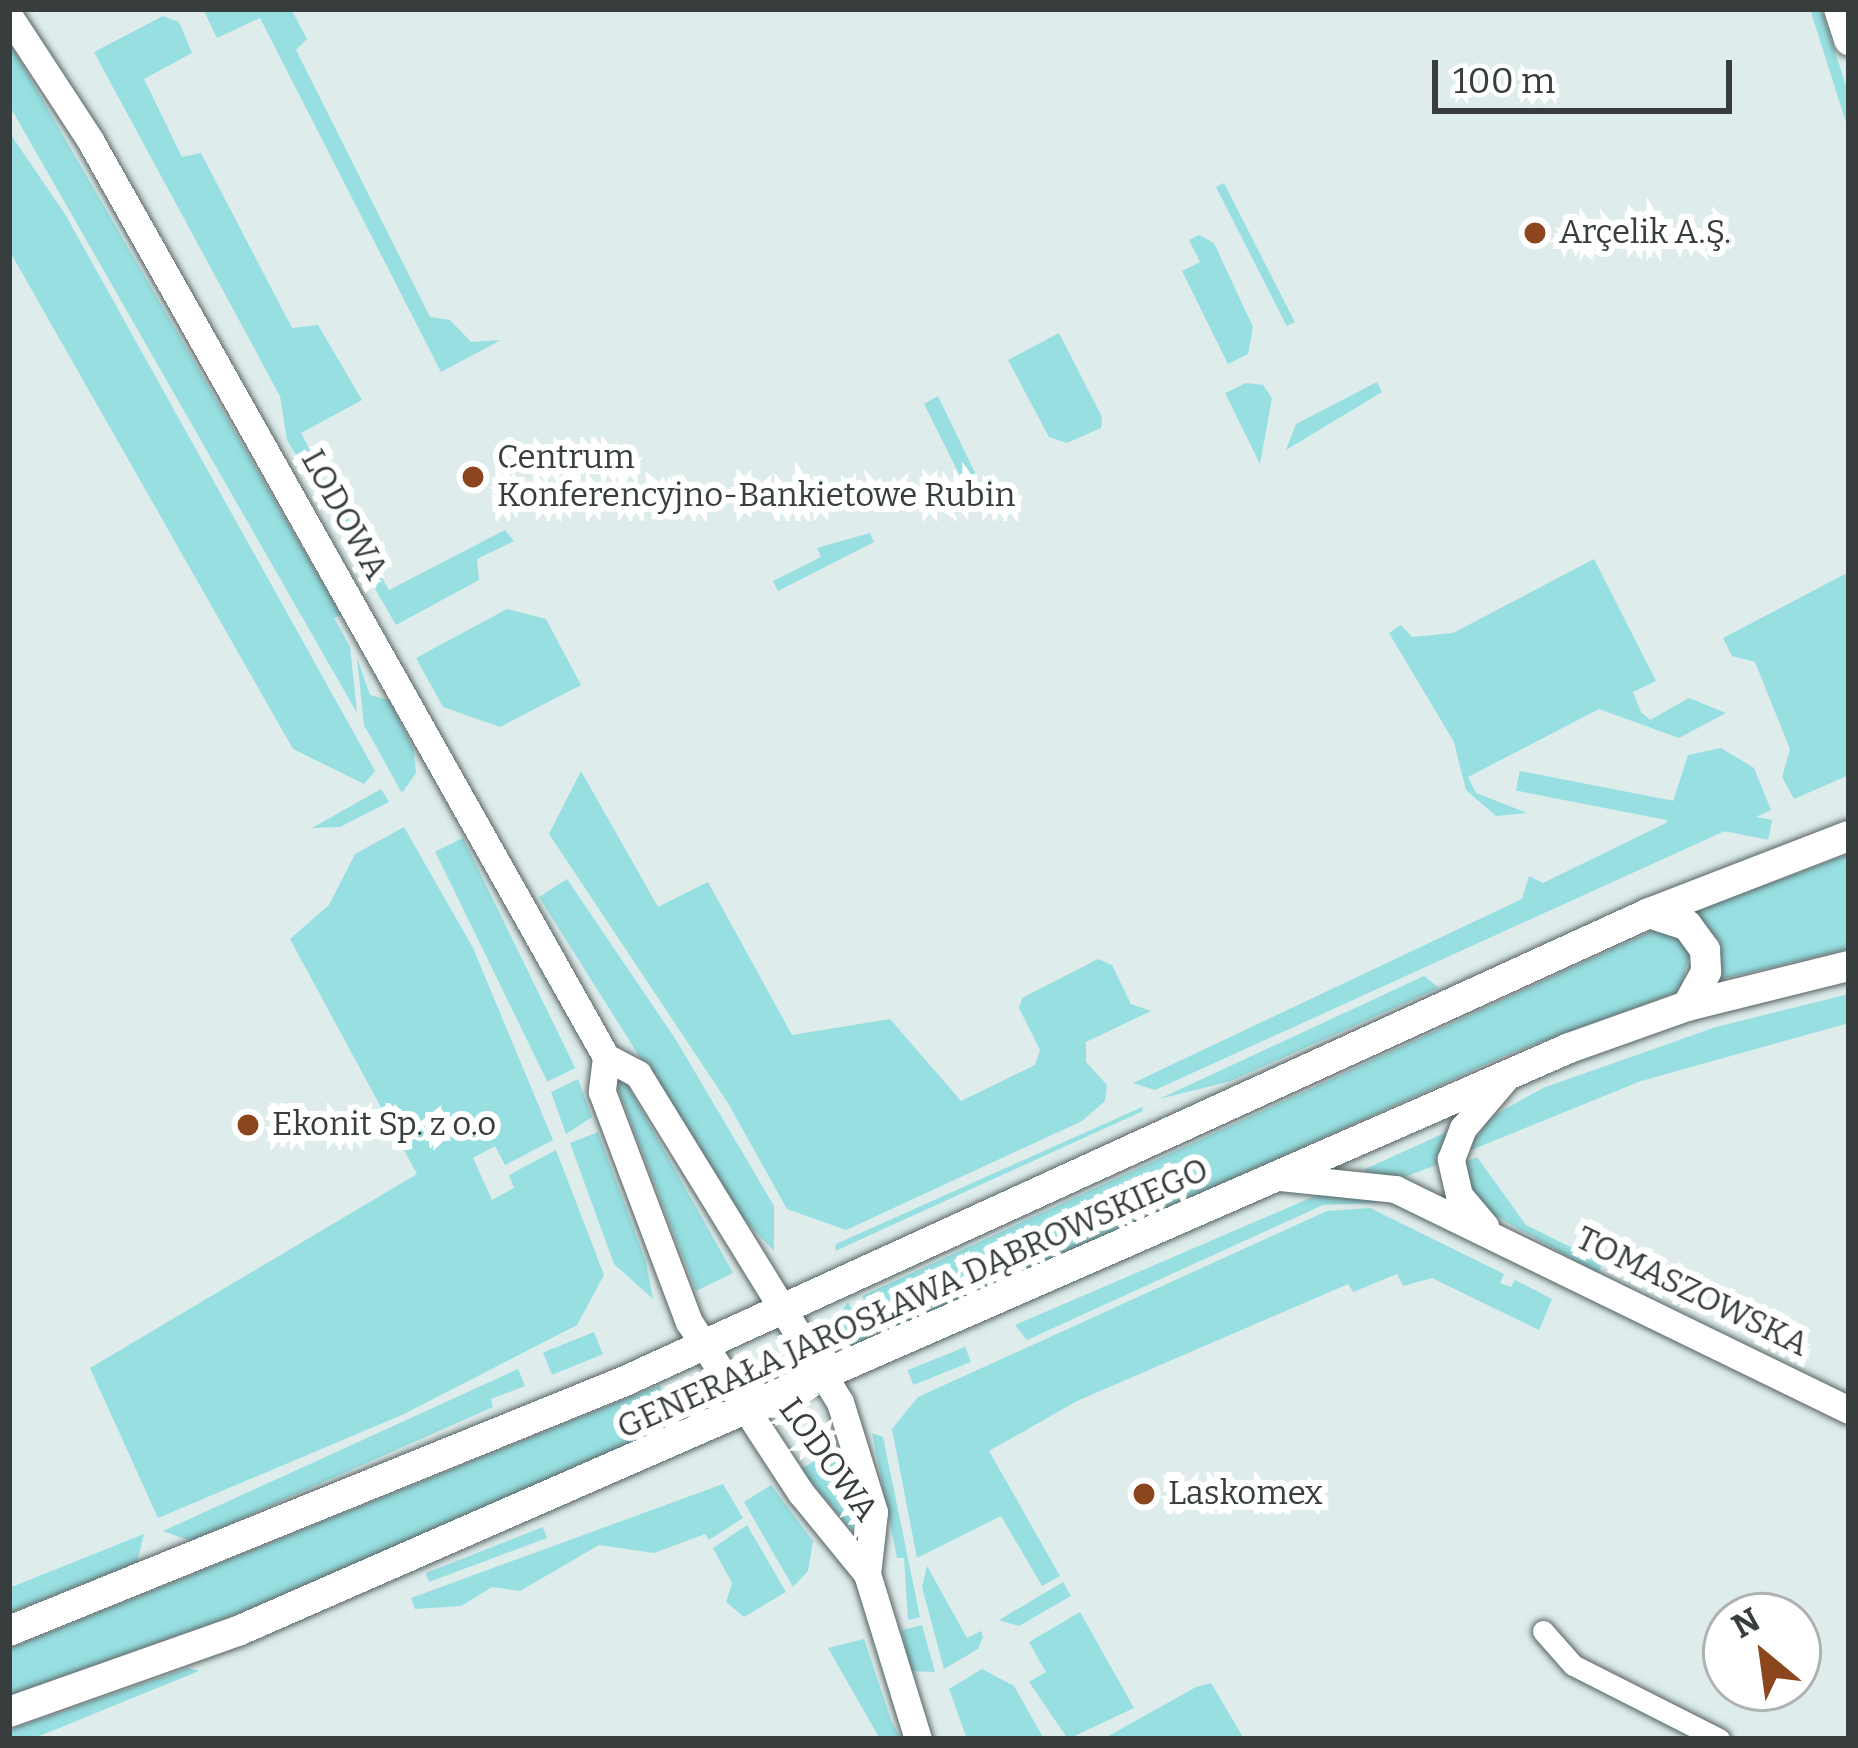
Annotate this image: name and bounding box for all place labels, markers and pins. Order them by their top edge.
place label: Arçelik A.Ş. [1559,213,1731,253]
marker: Arçelik A.Ş. [1522,220,1548,246]
place label: Centrum Konferencyjno-Bankietowe Rubin [497,438,1015,516]
marker: Centrum Konferencyjno-Bankietowe Rubin [460,464,486,490]
place label: Ekonit Sp. z o.o [272,1105,496,1145]
marker: Ekonit Sp. z o.o [235,1112,261,1138]
place label: Laskomex [1168,1474,1323,1514]
marker: Laskomex [1131,1481,1157,1507]

